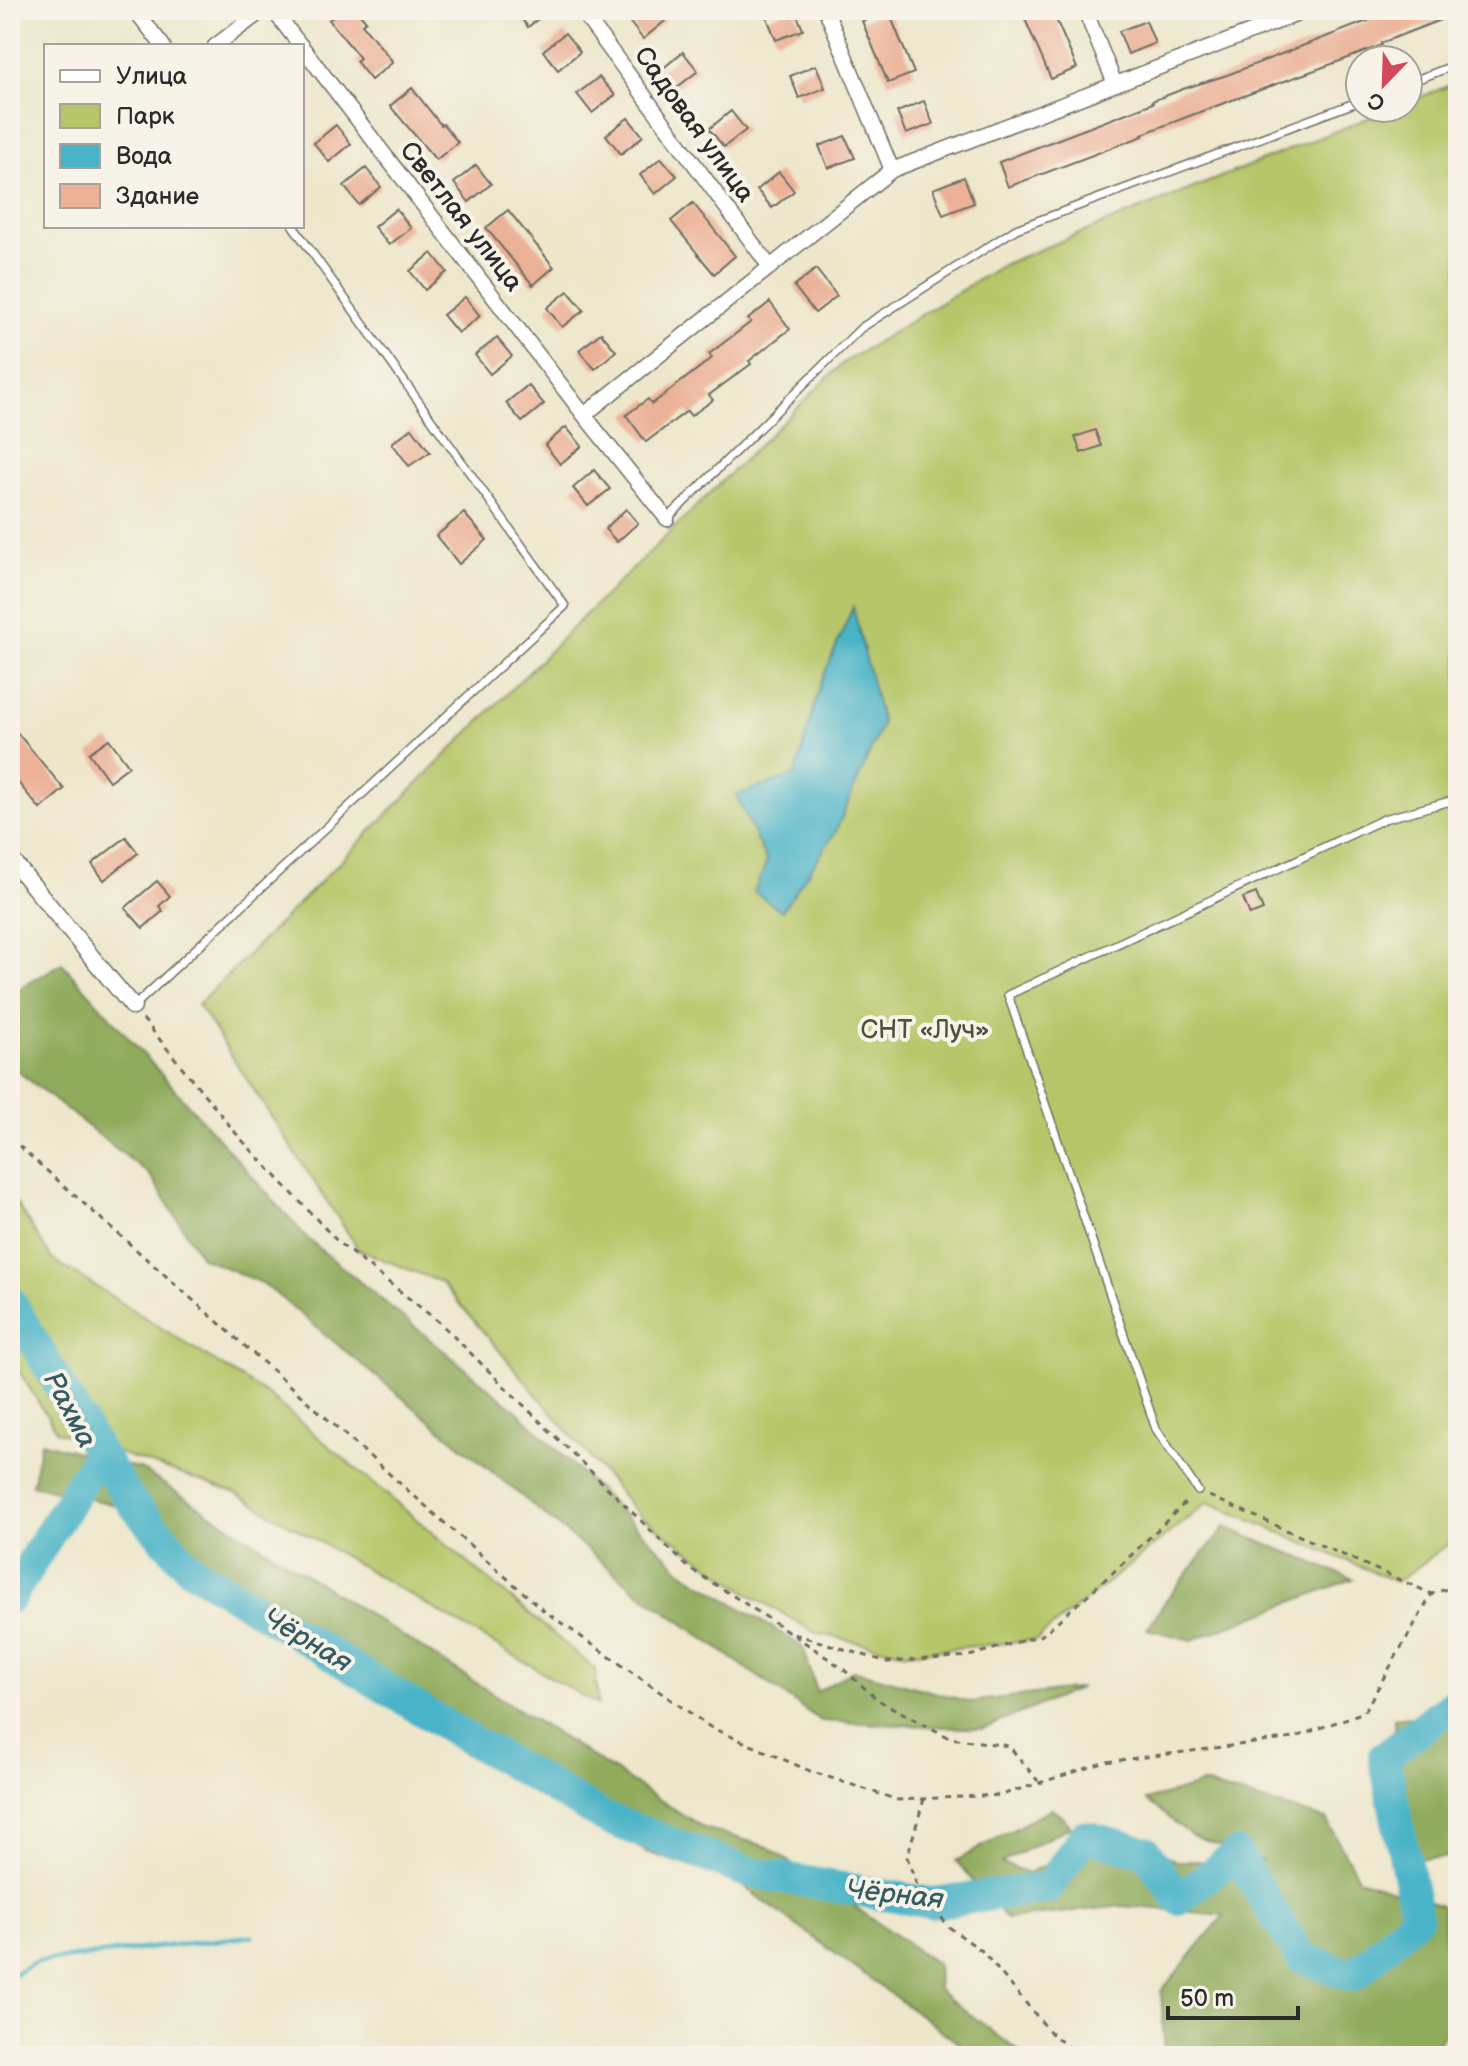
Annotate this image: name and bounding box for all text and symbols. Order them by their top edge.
street label: Садовая улица [627,41,761,209]
legend [44,44,304,228]
north arrow [1344,44,1424,124]
text: Улица [116,62,187,91]
text: С [1364,86,1389,116]
text: Парк [116,102,175,131]
street label: Светлая улица [393,136,529,298]
text: Вода [116,142,172,171]
text: Здание [116,182,199,211]
park label: СНТ «Луч» [860,1015,990,1046]
water label: Рахма [36,1366,103,1454]
water label: Чёрная [257,1601,358,1680]
water label: Чёрная [844,1873,946,1916]
scale bar [1168,1970,1298,2020]
text: 50 m [1180,1984,1234,2013]

